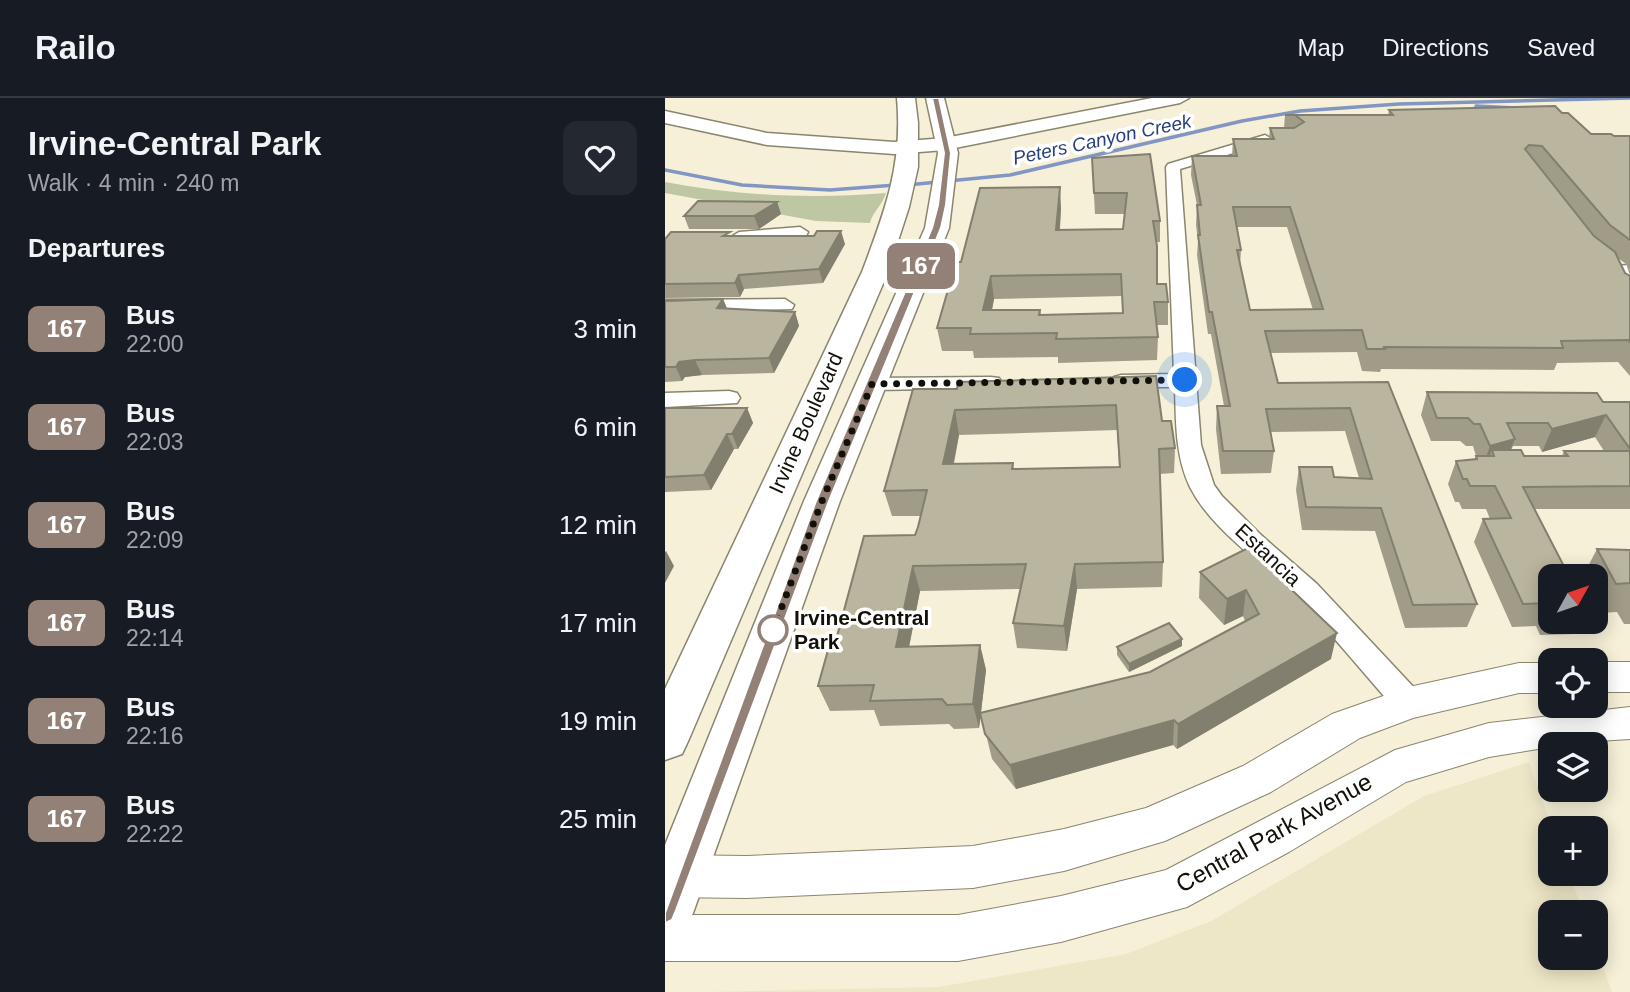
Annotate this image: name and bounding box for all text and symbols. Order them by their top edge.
text: Railo [35,29,116,66]
text: Map [1298,34,1344,61]
text: Directions [1382,34,1489,61]
text: Saved [1527,34,1595,61]
water label: Peters Canyon Creek [1011,110,1195,169]
button: heart [563,121,637,195]
text: Irvine-Central Park [28,125,321,162]
text: Walk · 4 min · 240 m [28,170,239,196]
text: Departures [28,233,165,263]
line badge: 167 [881,243,961,289]
text: 167 [901,252,941,279]
text: Bus [126,300,175,330]
text: 3 min [573,314,637,344]
text: 167 [46,315,87,342]
text: 22:00 [126,331,184,357]
street label: Irvine Boulevard [764,349,847,497]
your location [1167,362,1202,397]
text: Bus [126,398,175,428]
text: 6 min [573,412,637,442]
text: 167 [46,413,87,440]
text: 22:03 [126,429,184,455]
text: Bus [126,496,175,526]
text: 12 min [559,510,637,540]
text: 167 [46,511,87,538]
street label: Estancia [1231,519,1306,591]
text: 22:09 [126,527,184,553]
north arrow [1538,564,1608,634]
map controls [1538,564,1608,970]
text: Bus [126,594,175,624]
place label: Irvine-Central Park [794,606,929,653]
text: 17 min [559,608,637,638]
text: 167 [46,609,87,636]
marker: Irvine-Central Park [758,615,788,645]
text: 22:14 [126,625,184,651]
button: locate [1538,648,1608,718]
text: Bus [126,692,175,722]
text: 19 min [559,706,637,736]
text: 167 [46,707,87,734]
text: 22:16 [126,723,184,749]
button: layers [1538,732,1608,802]
street label: Central Park Avenue [1171,767,1376,898]
text: Bus [126,790,175,820]
text: 25 min [559,804,637,834]
text: 167 [46,805,87,832]
button: + [1538,816,1608,886]
text: 22:22 [126,821,184,847]
button: − [1538,900,1608,970]

